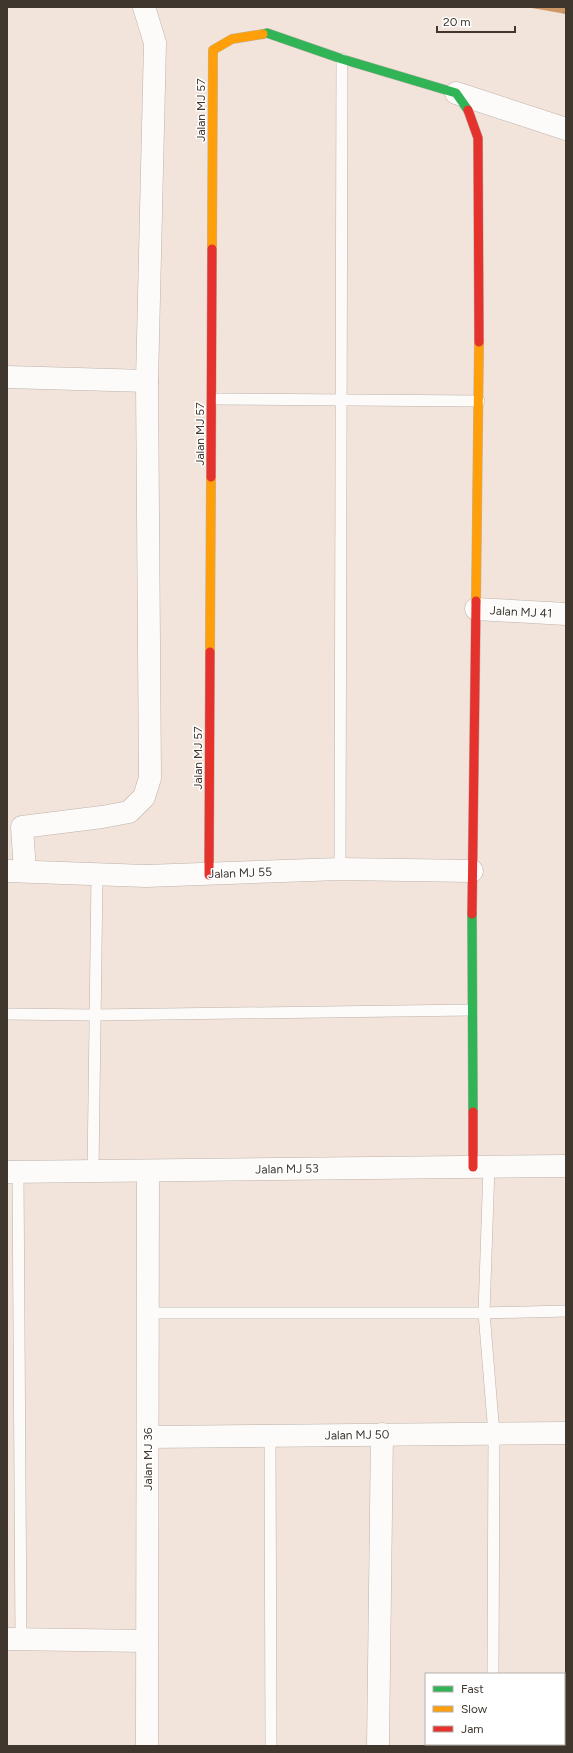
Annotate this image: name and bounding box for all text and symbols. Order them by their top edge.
scale bar [437,8,515,34]
text: 20 m [443,15,471,29]
street label: Jalan MJ 57 [194,78,208,142]
street label: Jalan MJ 57 [193,402,207,466]
street label: Jalan MJ 41 [489,603,553,621]
street label: Jalan MJ 57 [191,726,205,790]
street label: Jalan MJ 55 [208,865,272,881]
street label: Jalan MJ 53 [255,1161,319,1177]
street label: Jalan MJ 36 [141,1427,155,1491]
street label: Jalan MJ 50 [325,1427,390,1443]
legend [425,1673,565,1745]
text: Fast [461,1682,484,1696]
text: Slow [461,1702,488,1716]
text: Jam [461,1722,484,1736]

